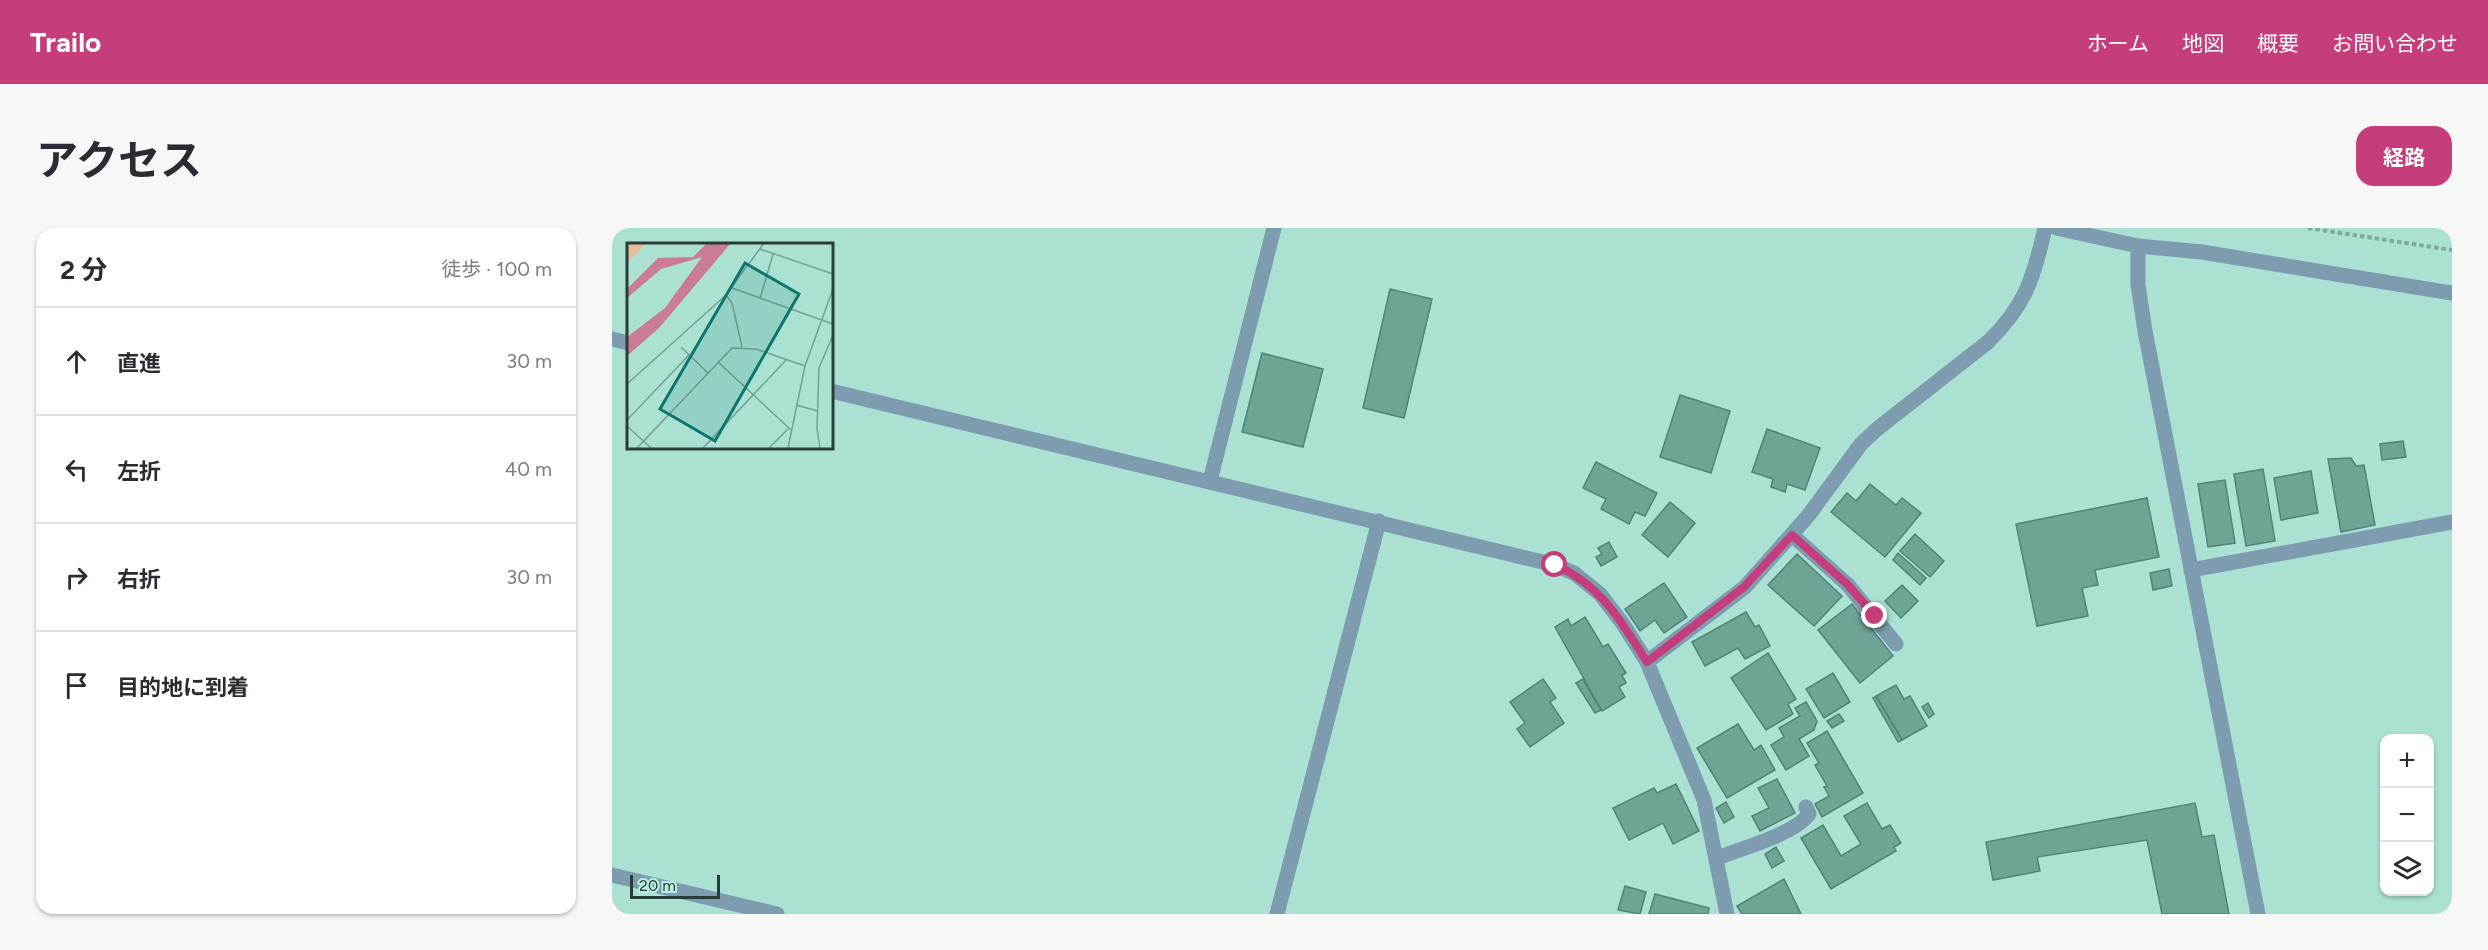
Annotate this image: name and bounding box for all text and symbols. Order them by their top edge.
text: Trailo [30,25,101,59]
text: ホーム [2087,31,2149,56]
text: 地図 [2182,31,2224,56]
text: 概要 [2257,31,2299,56]
text: お問い合わせ [2332,31,2458,56]
button: 経路 [2356,126,2452,186]
text: アクセス [36,135,202,186]
inset map [627,243,832,448]
text: 2 分 [60,254,107,286]
text: 徒歩 · 100 m [441,257,552,281]
icon: ahead [60,345,93,378]
text: 30 m [506,349,552,373]
text: 直進 [117,350,161,377]
icon: left [60,453,93,486]
text: 40 m [505,457,552,481]
text: 左折 [117,458,161,485]
route start [1541,551,1567,577]
icon: right [60,561,93,594]
text: 30 m [506,565,552,589]
text: 右折 [117,566,161,593]
route end [1861,602,1887,628]
icon: arrive [60,669,93,702]
text: 目的地に到着 [117,674,249,701]
map controls [2380,734,2434,896]
button: + [2380,734,2434,788]
button: − [2380,788,2434,842]
button: layers [2380,842,2434,896]
scale bar [630,872,720,900]
text: 20 m [639,876,676,895]

